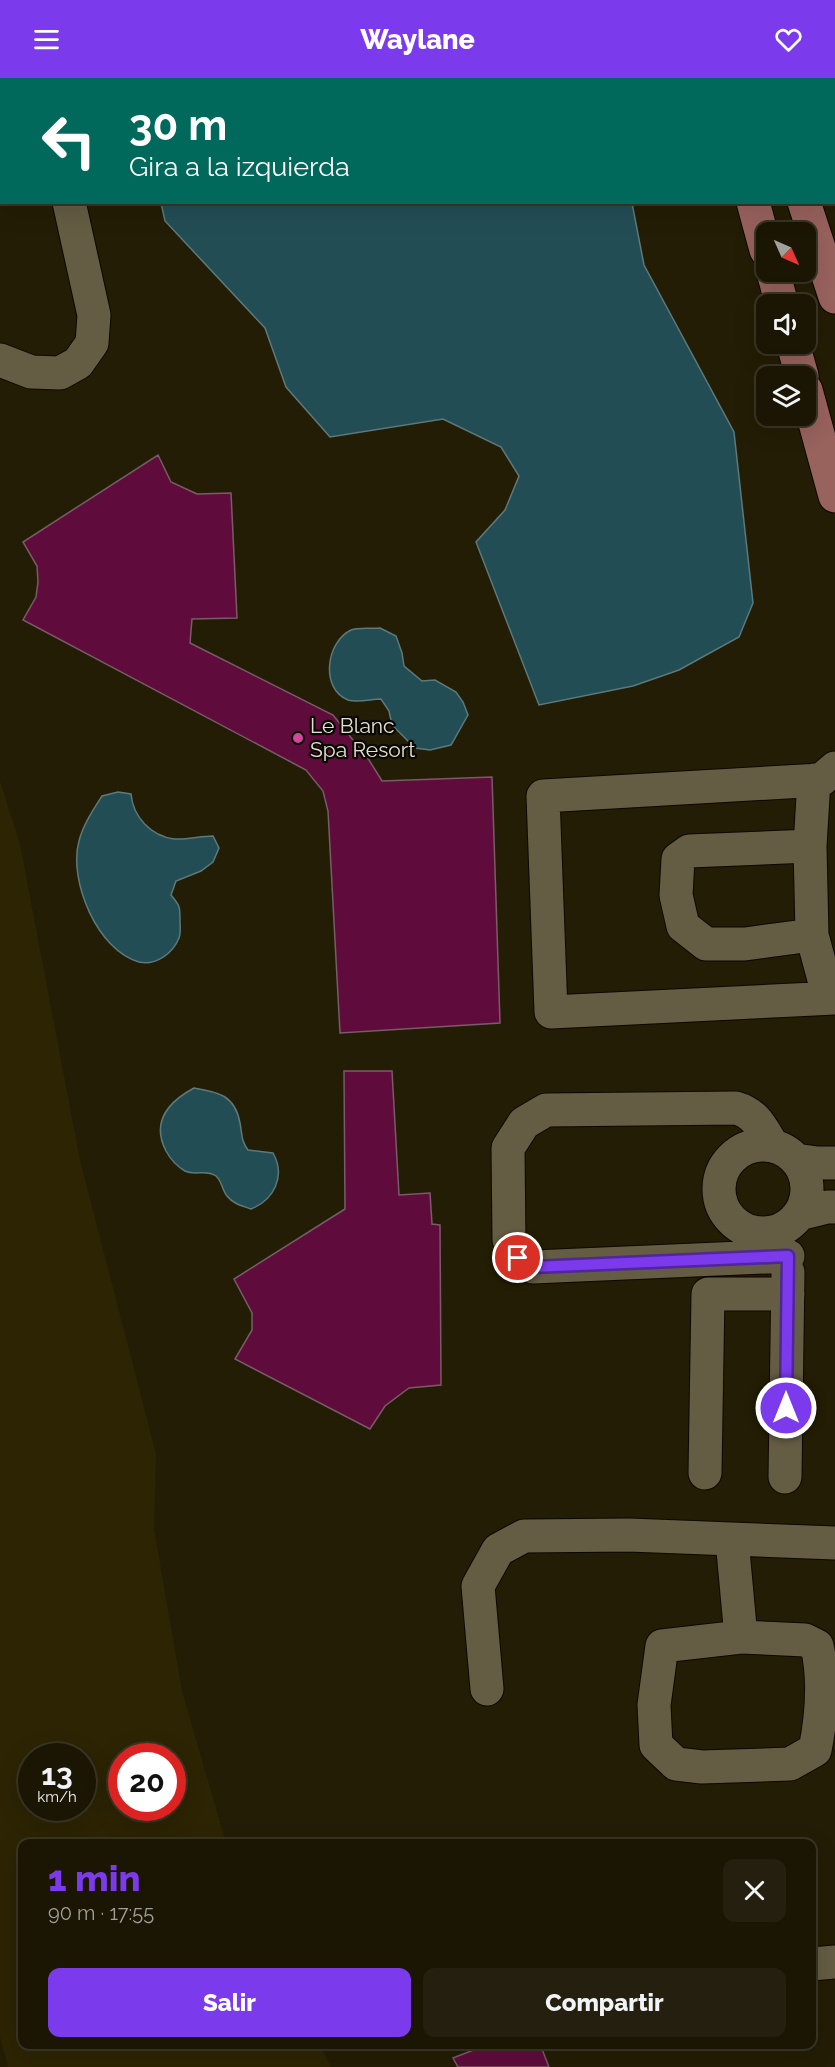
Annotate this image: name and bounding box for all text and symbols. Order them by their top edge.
icon: menu [30,23,63,56]
icon: heart [772,23,805,56]
text: Waylane [360,24,475,55]
text: 30 m [129,101,227,150]
icon: left [30,102,108,180]
text: Gira a la izquierda [129,151,350,182]
north arrow [756,222,816,282]
map controls [756,222,816,426]
button: sound [756,294,816,354]
button: layers [756,366,816,426]
place label: Le Blanc Spa Resort [310,713,415,762]
marker: Le Blanc Spa Resort [291,731,305,745]
pin [492,1232,543,1283]
icon: arrive [501,1241,534,1274]
position arrow [754,1376,818,1440]
speed limit sign: 20 [108,1743,186,1821]
text: 13 [41,1757,73,1792]
text: km/h [37,1788,77,1806]
text: 1 min [48,1857,140,1899]
button: close [723,1859,786,1922]
text: 90 m · 17:55 [48,1901,154,1925]
button: Salir [48,1968,411,2037]
button: Compartir [423,1968,786,2037]

